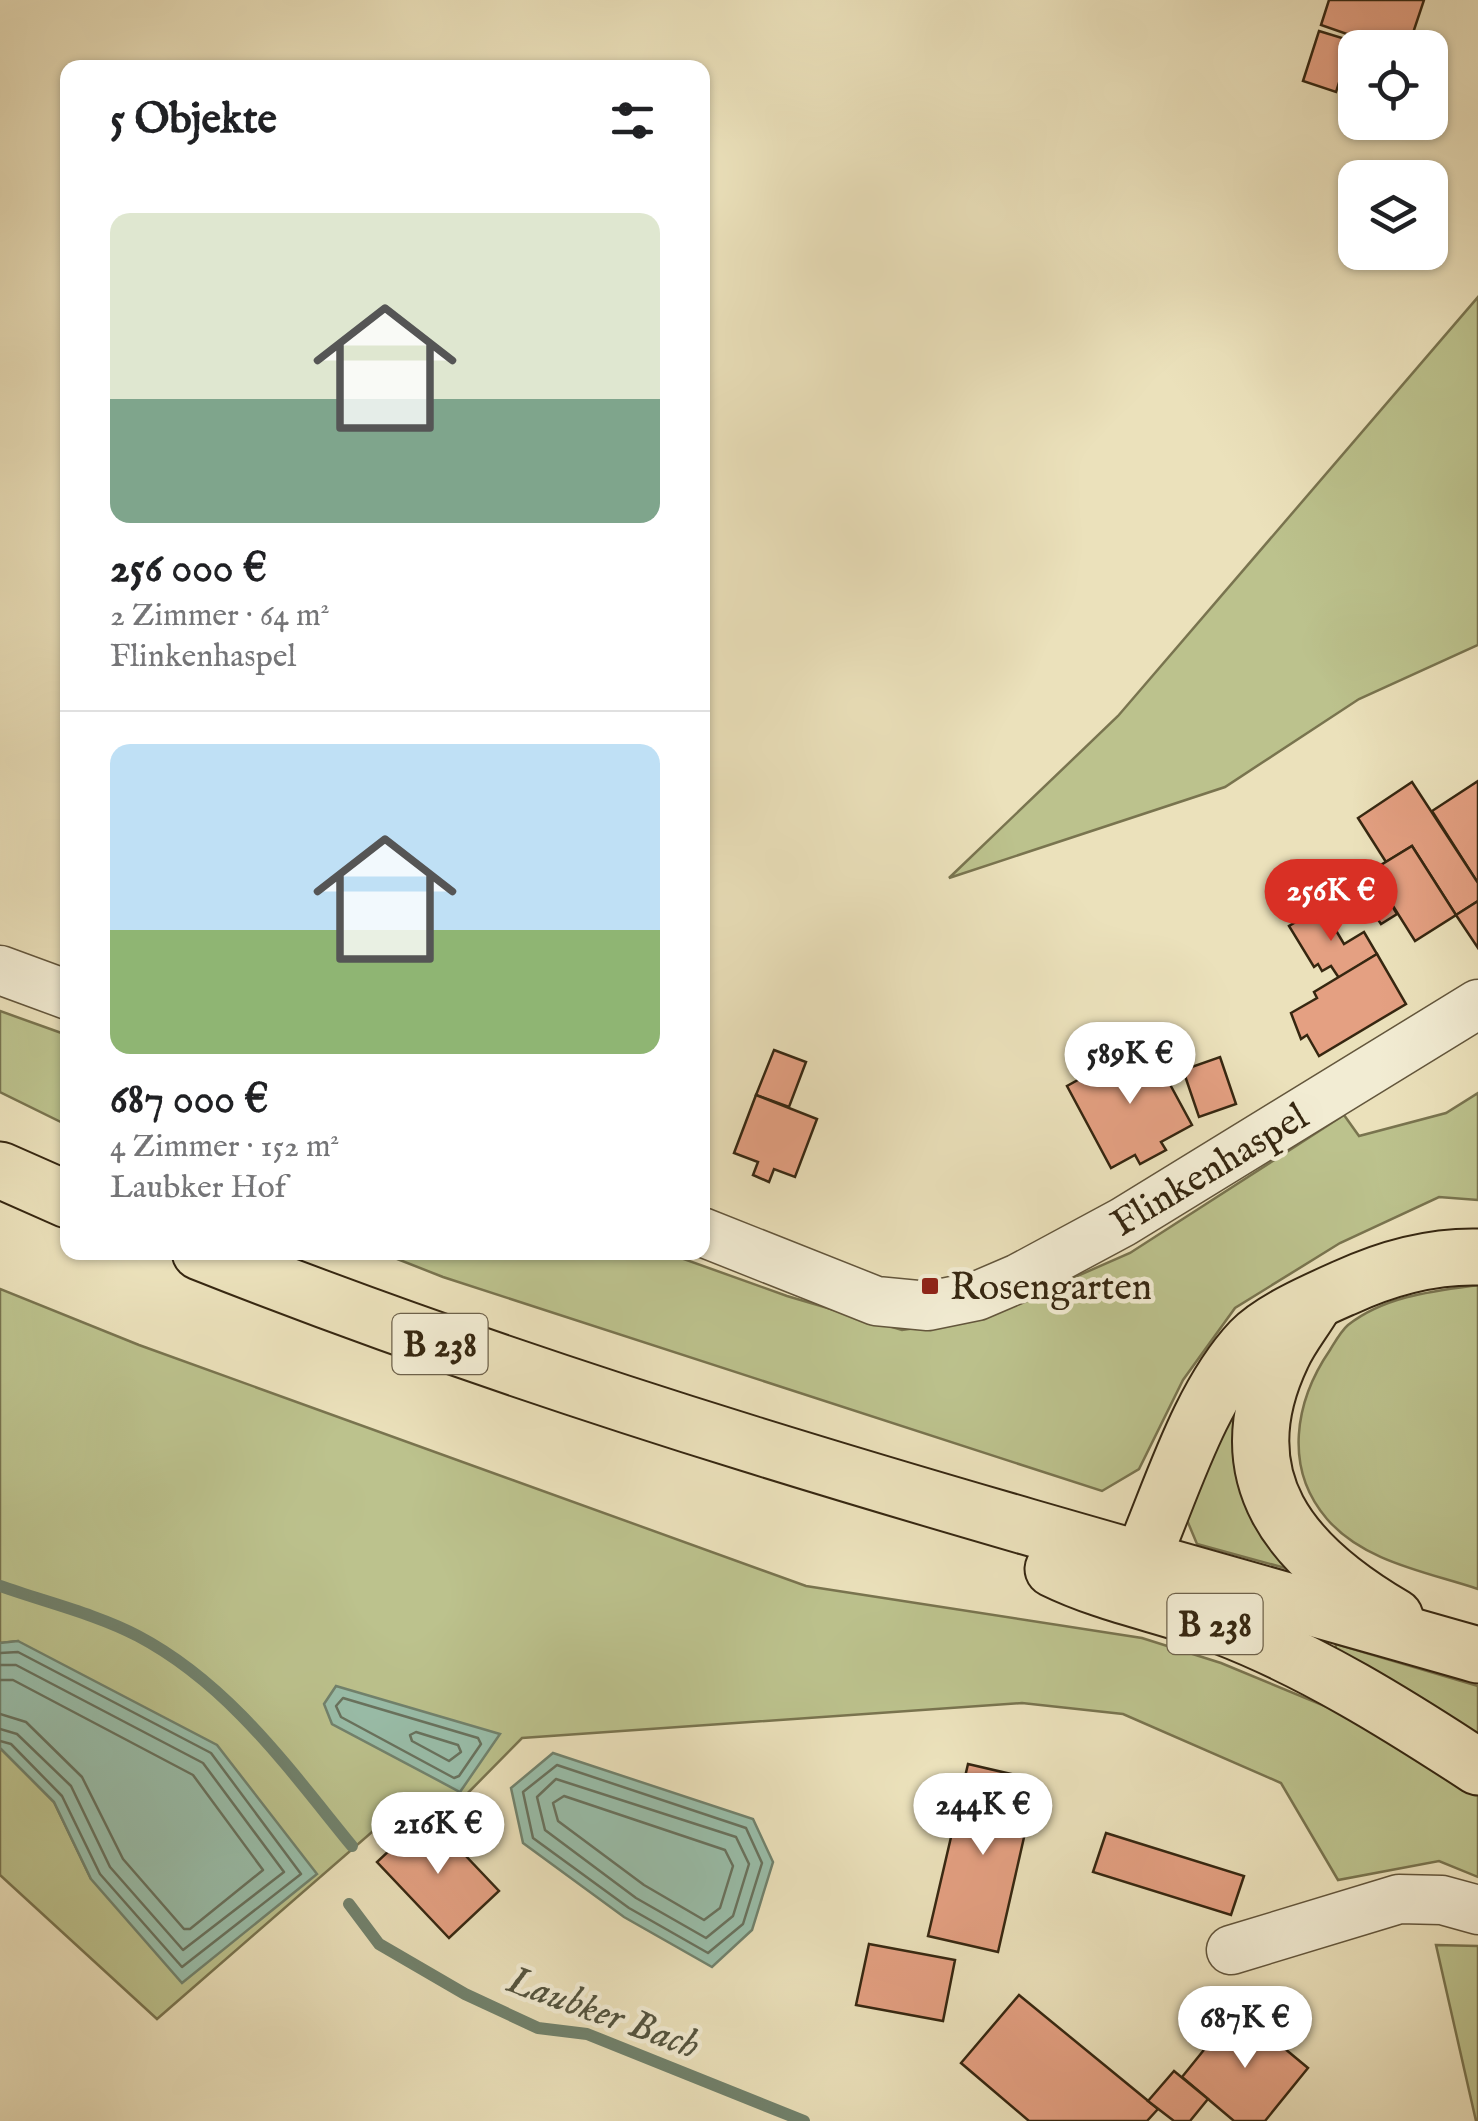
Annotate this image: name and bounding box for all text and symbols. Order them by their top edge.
map controls [1338,30,1448,270]
button: locate [1338,30,1448,140]
icon: filters [605,93,660,148]
text: 5 Objekte [110,94,277,147]
button: layers [1338,160,1448,270]
icon: home [295,278,475,458]
text: 256 000 € [110,543,267,596]
text: 2 Zimmer · 64 m² [110,596,330,637]
text: Flinkenhaspel [110,637,296,678]
icon: home [295,809,475,989]
pin: 256K € [1250,859,1412,944]
text: 256K € [1287,871,1375,912]
pin: 589K € [1049,1022,1211,1107]
text: 589K € [1087,1034,1173,1075]
text: 687 000 € [110,1074,269,1127]
street label: Flinkenhaspel [1103,1094,1318,1249]
text: 4 Zimmer · 152 m² [110,1127,340,1168]
text: Laubker Hof [110,1168,286,1209]
place label: Rosengarten [950,1265,1152,1313]
marker: Rosengarten [919,1275,941,1297]
road number: B 238 [392,1314,488,1374]
road number: B 238 [1168,1594,1262,1654]
pin: 244K € [902,1773,1064,1858]
text: 244K € [935,1785,1031,1826]
pin: 216K € [357,1792,519,1877]
text: 216K € [393,1804,483,1845]
water label: Laubker Bach [499,1956,706,2073]
pin: 687K € [1164,1986,1326,2071]
text: 687K € [1200,1998,1290,2039]

